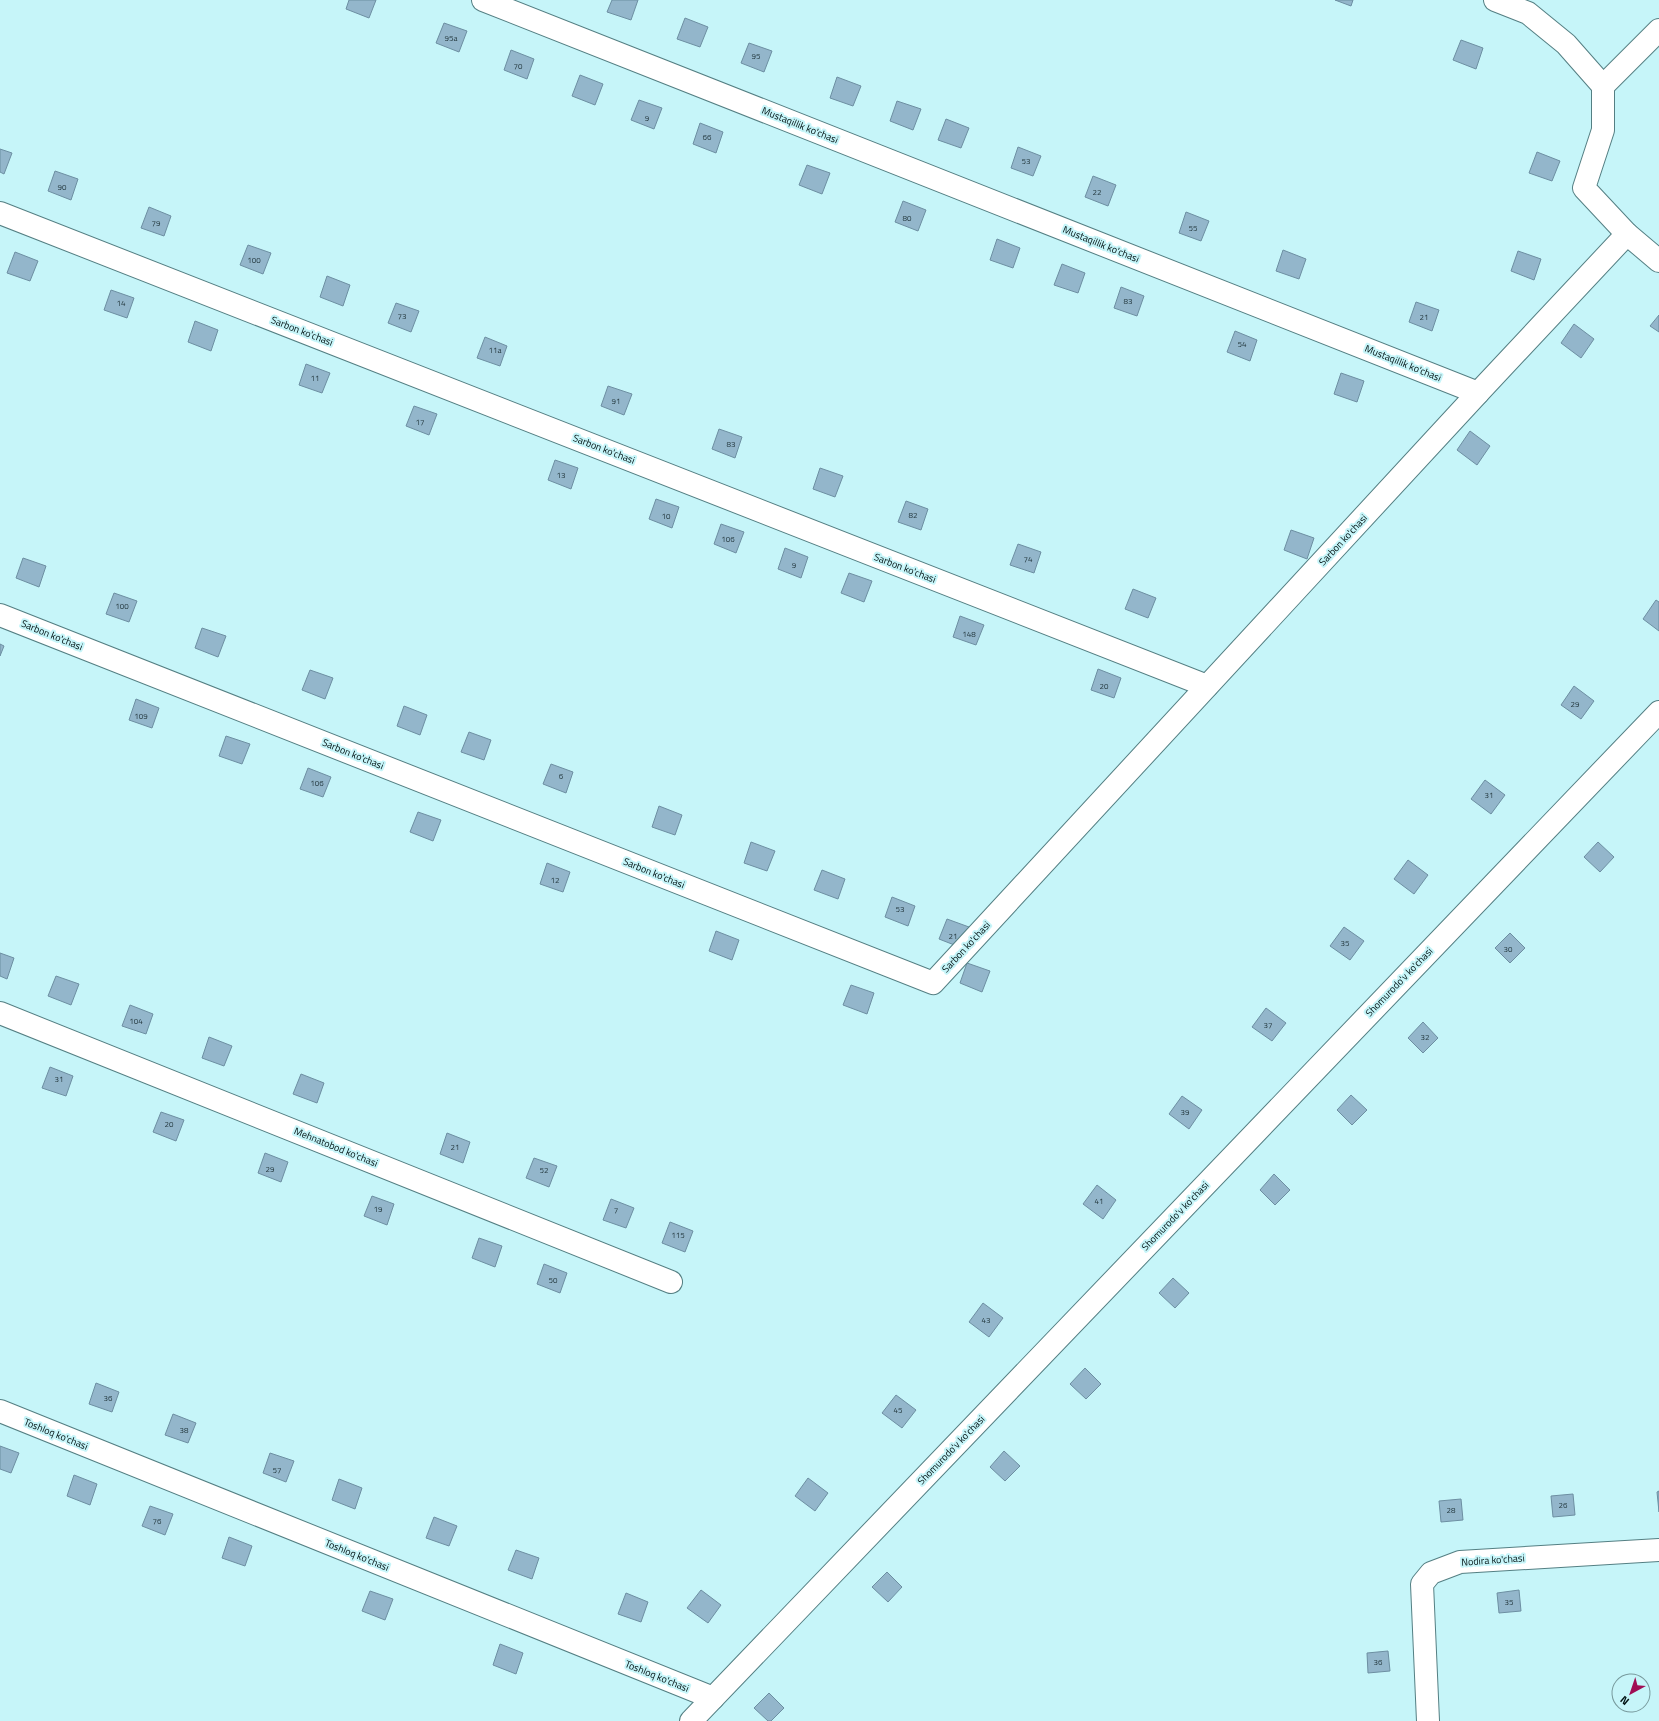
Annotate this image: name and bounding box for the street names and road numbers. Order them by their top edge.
street label: Mustaqillik ko'chasi [759,103,841,147]
street label: Mustaqillik ko'chasi [1060,222,1142,266]
street label: Sarbon ko'chasi [269,312,335,350]
street label: Mustaqillik ko'chasi [1362,341,1444,385]
street label: Sarbon ko'chasi [571,430,637,468]
street label: Sarbon ko'chasi [1315,511,1371,569]
street label: Sarbon ko'chasi [872,549,938,587]
street label: Sarbon ko'chasi [19,616,85,654]
street label: Sarbon ko'chasi [320,735,386,773]
street label: Sarbon ko'chasi [621,854,687,892]
street label: Sarbon ko'chasi [938,918,994,976]
street label: Shomurodo'v ko'chasi [1362,944,1436,1020]
street label: Mehnatobod ko'chasi [292,1123,380,1171]
street label: Shomurodo'v ko'chasi [1138,1178,1212,1254]
street label: Shomurodo'v ko'chasi [914,1412,988,1488]
street label: Toshloq ko'chasi [22,1414,90,1454]
street label: Toshloq ko'chasi [323,1535,391,1575]
street label: Nodira ko'chasi [1461,1550,1525,1570]
street label: Toshloq ko'chasi [623,1656,691,1696]

